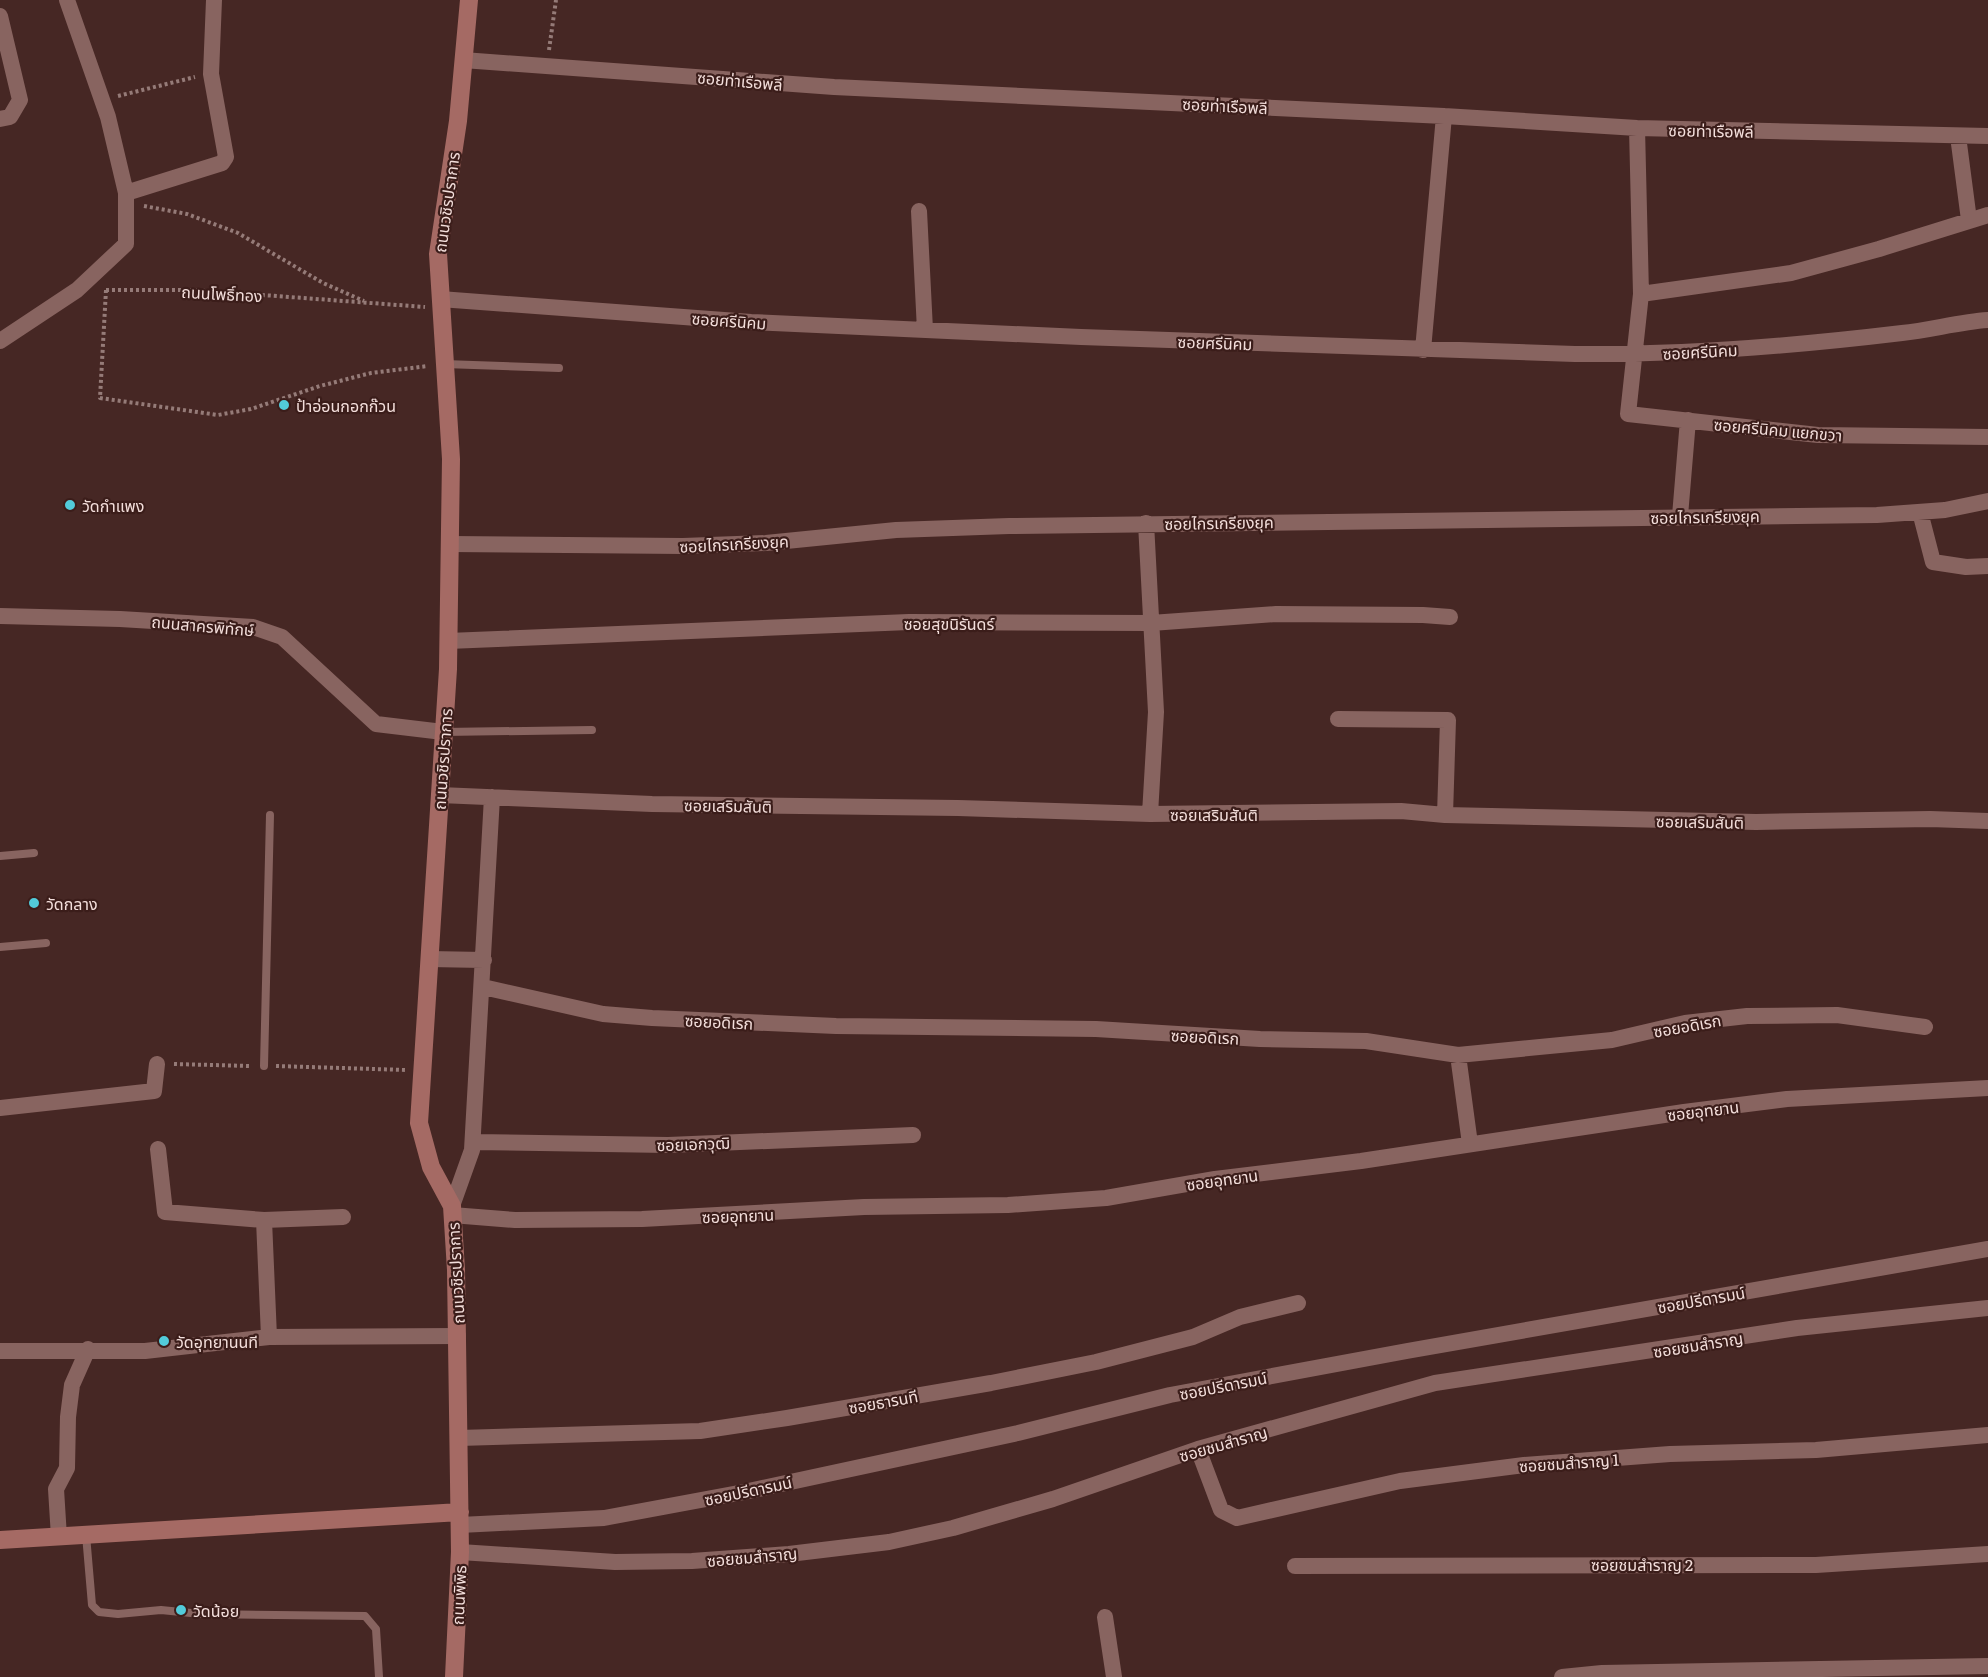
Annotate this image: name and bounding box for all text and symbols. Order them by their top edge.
street label: ซอยท่าเรือพลี [696,64,784,96]
street label: ซอยท่าเรือพลี [1182,91,1268,119]
street label: ซอยท่าเรือพลี [1668,117,1754,143]
street label: ถนนวชิรปราการ [427,150,465,254]
street label: ถนนโพธิ์ทอง [181,279,263,307]
street label: ซอยศรีนิคม [691,305,767,335]
street label: ซอยศรีนิคม [1177,329,1253,355]
street label: ซอยศรีนิคม [1662,337,1738,365]
place label: ป้าอ่อนกอกก๊วน [296,393,396,417]
marker: ป้าอ่อนกอกก๊วน [277,398,291,412]
street label: ซอยศรีนิคม แยกขวา [1713,411,1843,447]
place label: วัดกำแพง [82,493,144,517]
marker: วัดกำแพง [63,498,77,512]
street label: ซอยไกรเกรียงยุค [1650,503,1760,529]
street label: ซอยไกรเกรียงยุค [1164,509,1274,535]
street label: ซอยไกรเกรียงยุค [679,528,789,558]
street label: ถนนสาครพิทักษ์ [151,609,255,641]
street label: ซอยสุขนิรันดร์ [904,611,995,635]
street label: ถนนวชิรปราการ [426,707,458,811]
street label: ซอยเสริมสันติ [684,792,772,818]
street label: ซอยเสริมสันติ [1170,802,1258,826]
street label: ซอยเสริมสันติ [1656,808,1744,834]
place label: วัดกลาง [46,891,98,915]
marker: วัดกลาง [27,896,41,910]
street label: ซอยอดิเรก [684,1007,754,1035]
street label: ซอยอดิเรก [1651,1007,1723,1043]
street label: ซอยอดิเรก [1170,1022,1240,1050]
street label: ซอยอุทยาน [1666,1094,1740,1126]
street label: ซอยเอกวุฒิ [656,1130,730,1156]
street label: ซอยอุทยาน [1185,1162,1259,1196]
street label: ซอยอุทยาน [701,1202,775,1228]
street label: ถนนวชิรปราการ [440,1221,470,1324]
street label: ซอยปรีดารมน์ [1655,1279,1747,1319]
street label: ซอยชมสำราญ [1651,1325,1745,1363]
place label: วัดอุทยานนที [176,1329,258,1353]
marker: วัดอุทยานนที [157,1334,171,1348]
street label: ซอยปรีดารมน์ [1177,1365,1269,1405]
street label: ซอยธารนที [846,1383,920,1419]
street label: ซอยชมสำราญ [1176,1419,1270,1467]
street label: ซอยชมสำราญ 1 [1518,1446,1620,1477]
street label: ซอยปรีดารมน์ [702,1469,794,1511]
street label: ซอยชมสำราญ [706,1540,798,1572]
street label: ซอยชมสำราญ 2 [1591,1552,1693,1576]
street label: ถนนพิพิธ [444,1564,472,1626]
place label: วัดน้อย [193,1598,239,1622]
marker: วัดน้อย [174,1603,188,1617]

